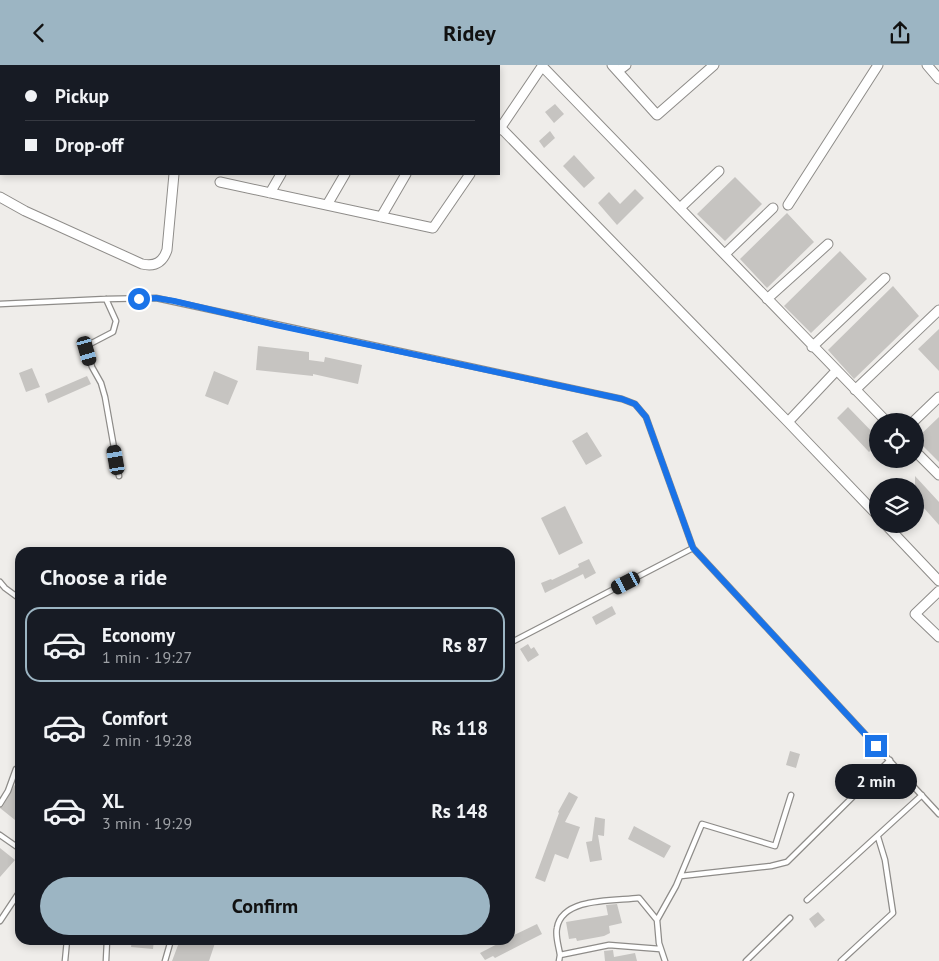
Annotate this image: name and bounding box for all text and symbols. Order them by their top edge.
icon: back [25,19,53,47]
text: Ridey [443,19,496,47]
icon: share [886,19,914,47]
text: Pickup [55,84,109,108]
text: Drop-off [55,133,123,157]
route start [128,288,150,310]
car [75,335,98,367]
map controls [869,413,924,533]
button: locate [869,413,924,468]
car [106,444,125,476]
button: layers [869,478,924,533]
text: Choose a ride [40,563,167,591]
car [609,570,642,596]
icon: car [42,622,87,667]
text: Economy [102,623,175,647]
text: Rs 87 [442,633,488,657]
text: 1 min · 19:27 [102,647,192,667]
icon: car [42,705,87,750]
text: Comfort [102,706,168,730]
text: Rs 118 [431,716,488,740]
text: 2 min · 19:28 [102,730,192,750]
route end [865,735,887,757]
callout: 2 min [835,763,917,799]
text: 2 min [856,771,896,791]
icon: car [42,788,87,833]
text: XL [102,789,124,813]
text: Rs 148 [431,799,488,823]
text: 3 min · 19:29 [102,813,192,833]
button: Confirm [40,877,490,935]

